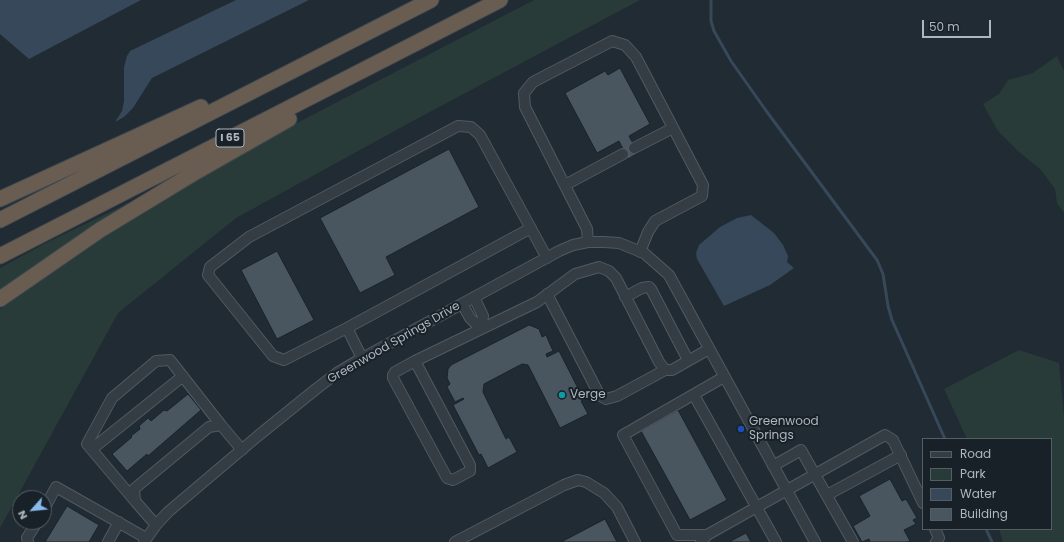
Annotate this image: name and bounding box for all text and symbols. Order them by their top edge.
scale bar [924,12,993,38]
text: 50 m [929,18,960,35]
road number: I 65 [216,129,244,147]
street label: Greenwood Springs Drive [325,299,463,387]
place label: Verge [570,388,606,402]
marker: Verge [557,390,567,400]
place label: Greenwood Springs [749,415,819,443]
marker: Greenwood Springs [736,424,746,434]
legend [922,438,1052,530]
text: Road [960,445,991,462]
text: Park [960,465,986,482]
text: Water [960,485,996,502]
north arrow [12,490,52,530]
text: Building [960,505,1008,522]
text: N [13,508,31,522]

